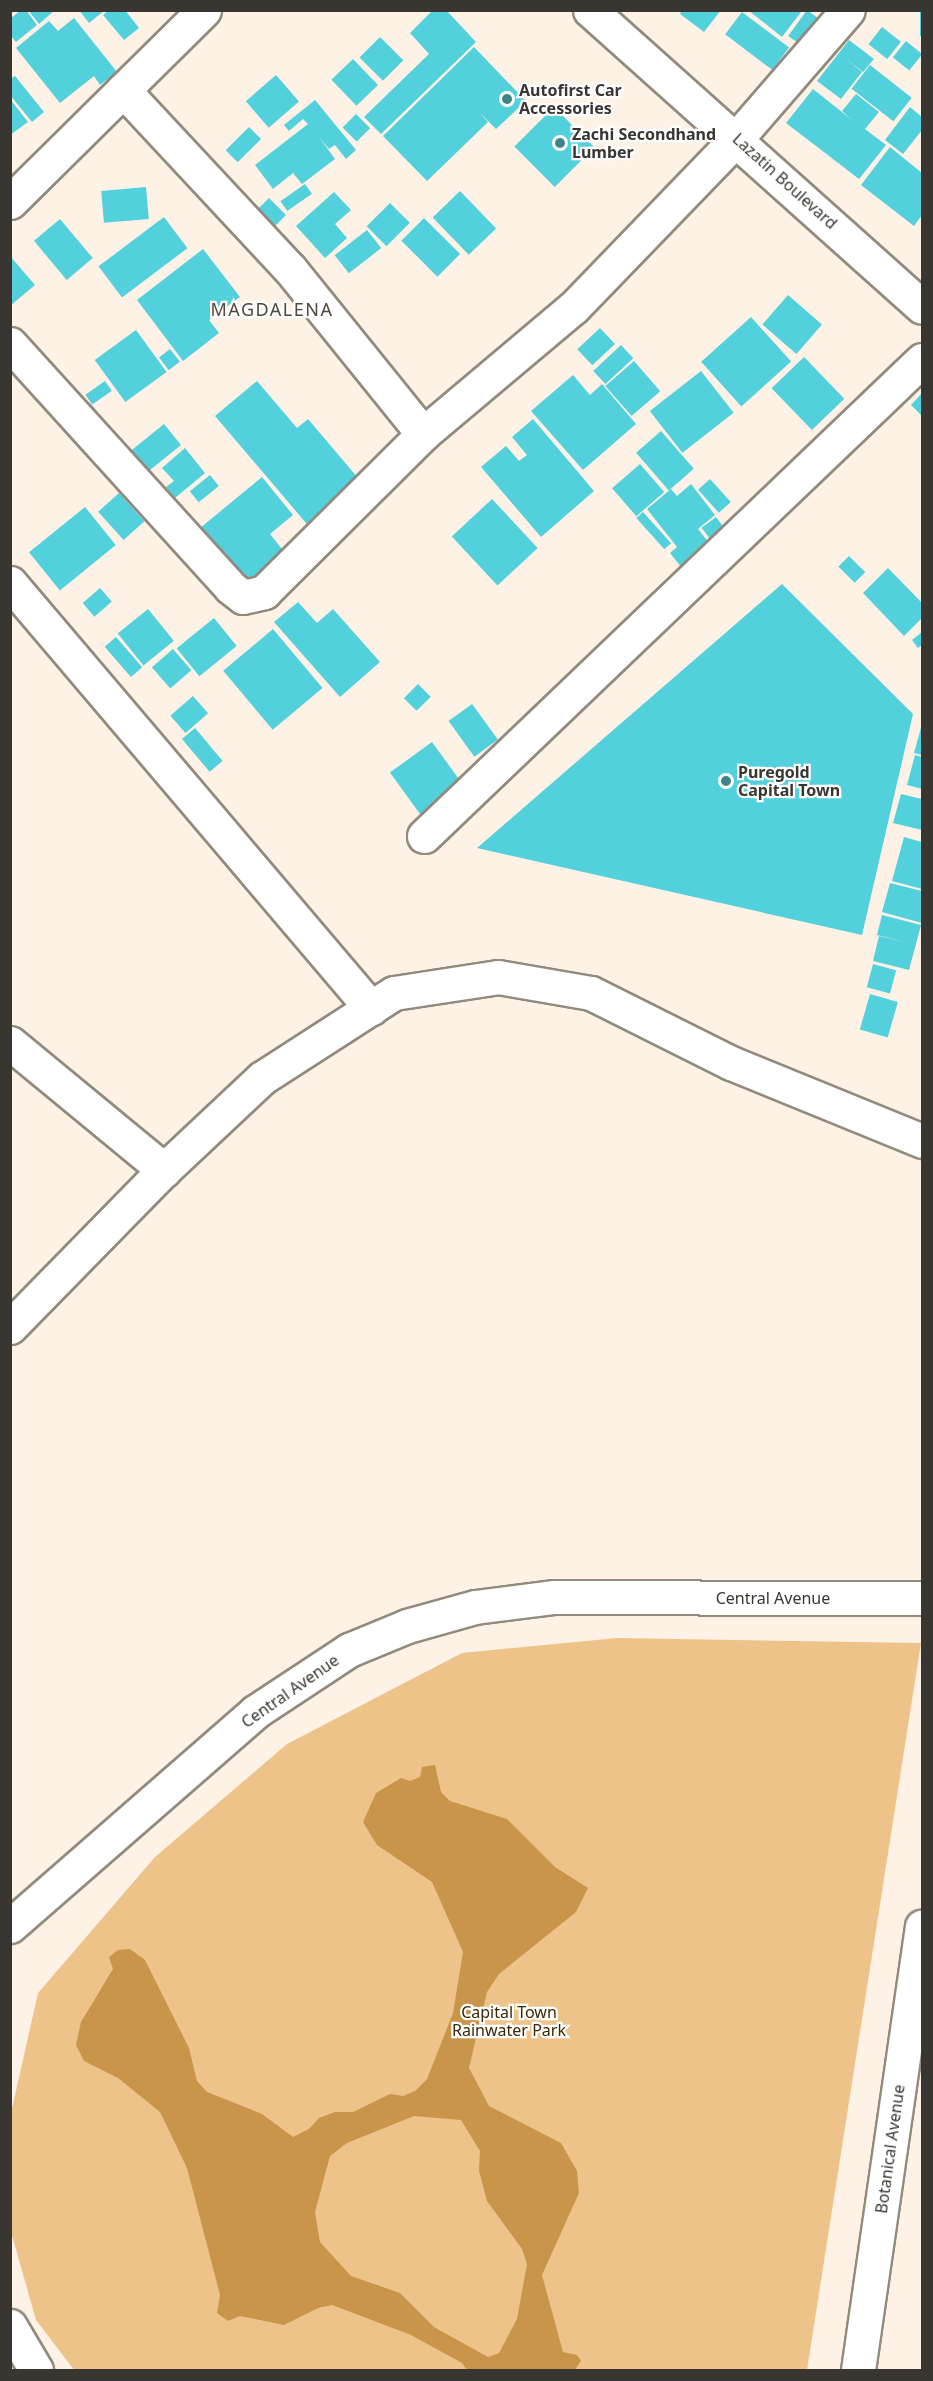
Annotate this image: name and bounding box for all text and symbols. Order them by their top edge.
place label: Autofirst Car Accessories [519,80,622,118]
marker: Autofirst Car Accessories [500,92,514,106]
place label: Zachi Secondhand Lumber [572,124,716,162]
street label: Lazatin Boulevard [729,129,841,233]
marker: Zachi Secondhand Lumber [553,136,567,150]
district label: MAGDALENA [211,298,333,320]
place label: Puregold Capital Town [738,762,840,800]
marker: Puregold Capital Town [719,774,733,788]
street label: Central Avenue [716,1588,830,1608]
street label: Central Avenue [238,1650,342,1732]
park label: Capital Town Rainwater Park [452,2002,566,2040]
street label: Botanical Avenue [871,2083,909,2215]

